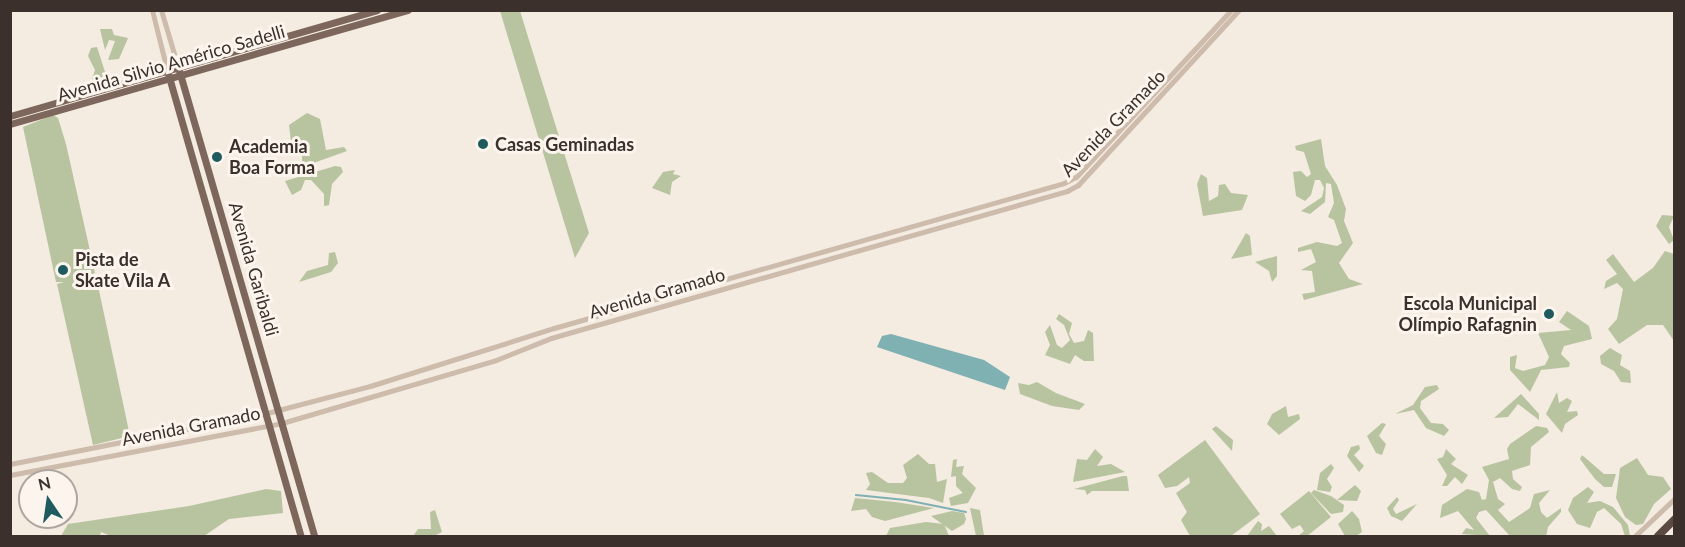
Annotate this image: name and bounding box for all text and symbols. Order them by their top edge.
street label: Avenida Silvio Américo Sadelli [54,20,288,106]
street label: Avenida Gramado [1056,65,1170,181]
place label: Casas Geminadas [495,133,634,155]
place label: Academia Boa Forma [229,136,315,178]
marker: Casas Geminadas [476,137,490,151]
marker: Academia Boa Forma [210,150,224,164]
street label: Avenida Garibaldi [225,199,283,339]
place label: Pista de Skate Vila A [75,249,172,292]
marker: Pista de Skate Vila A [56,263,70,277]
street label: Avenida Gramado [587,263,727,323]
place label: Escola Municipal Olímpio Rafagnin [1399,293,1537,336]
marker: Escola Municipal Olímpio Rafagnin [1542,307,1556,321]
street label: Avenida Gramado [120,402,262,450]
north arrow [18,469,78,529]
text: N [36,472,52,494]

